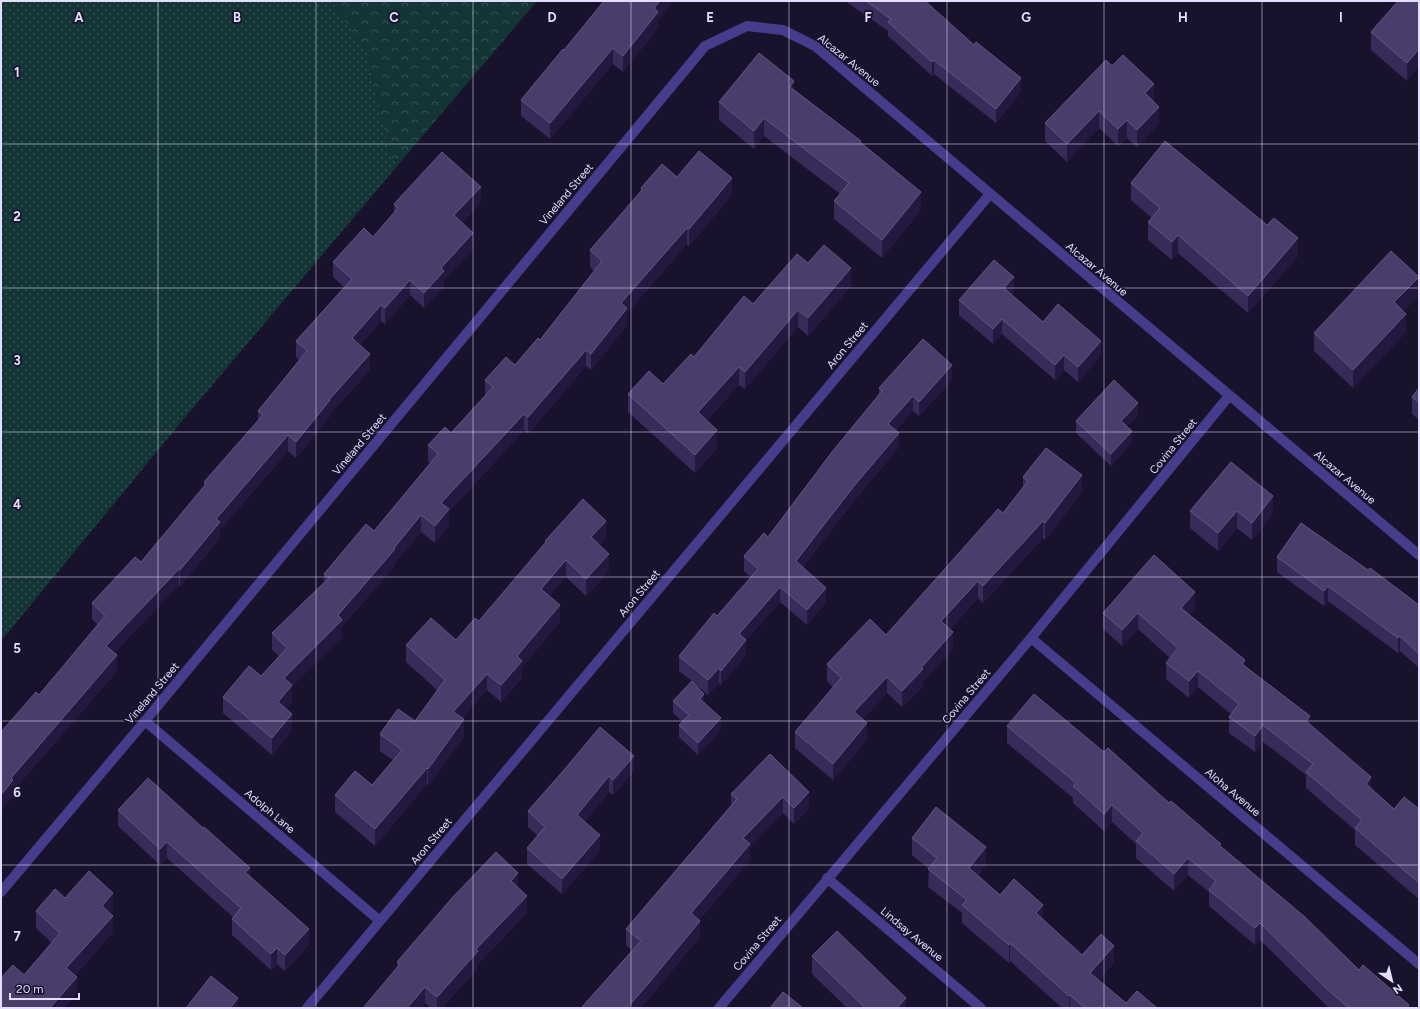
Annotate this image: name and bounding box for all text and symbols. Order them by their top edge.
text: A [74,10,84,25]
text: B [233,10,241,25]
text: C [389,10,399,25]
text: D [547,10,557,25]
text: E [706,10,714,25]
text: F [864,10,872,25]
text: G [1021,10,1031,25]
text: H [1178,10,1188,25]
text: I [1339,10,1343,25]
street label: Alcazar Avenue [815,31,882,89]
text: 1 [14,65,20,80]
street label: Vineland Street [537,161,596,228]
text: 2 [13,209,21,224]
street label: Alcazar Avenue [1063,240,1130,299]
street label: Aron Street [824,319,871,371]
text: 3 [13,353,21,368]
street label: Vineland Street [330,411,389,478]
street label: Covina Street [1147,416,1200,477]
street label: Alcazar Avenue [1311,448,1378,507]
text: 4 [13,497,21,512]
street label: Aron Street [616,567,663,619]
text: 5 [13,641,21,656]
street label: Vineland Street [123,660,182,727]
street label: Covina Street [940,666,993,726]
street label: Aloha Avenue [1202,766,1263,819]
text: 6 [13,785,21,800]
street label: Adolph Lane [242,787,297,836]
street label: Aron Street [408,815,455,867]
street label: Lindsay Avenue [878,905,945,964]
street label: Covina Street [731,913,784,973]
text: 7 [13,929,21,944]
north arrow [1372,961,1412,1001]
scale bar [10,975,79,1001]
text: N [1390,981,1405,997]
text: 20 m [16,982,44,996]

